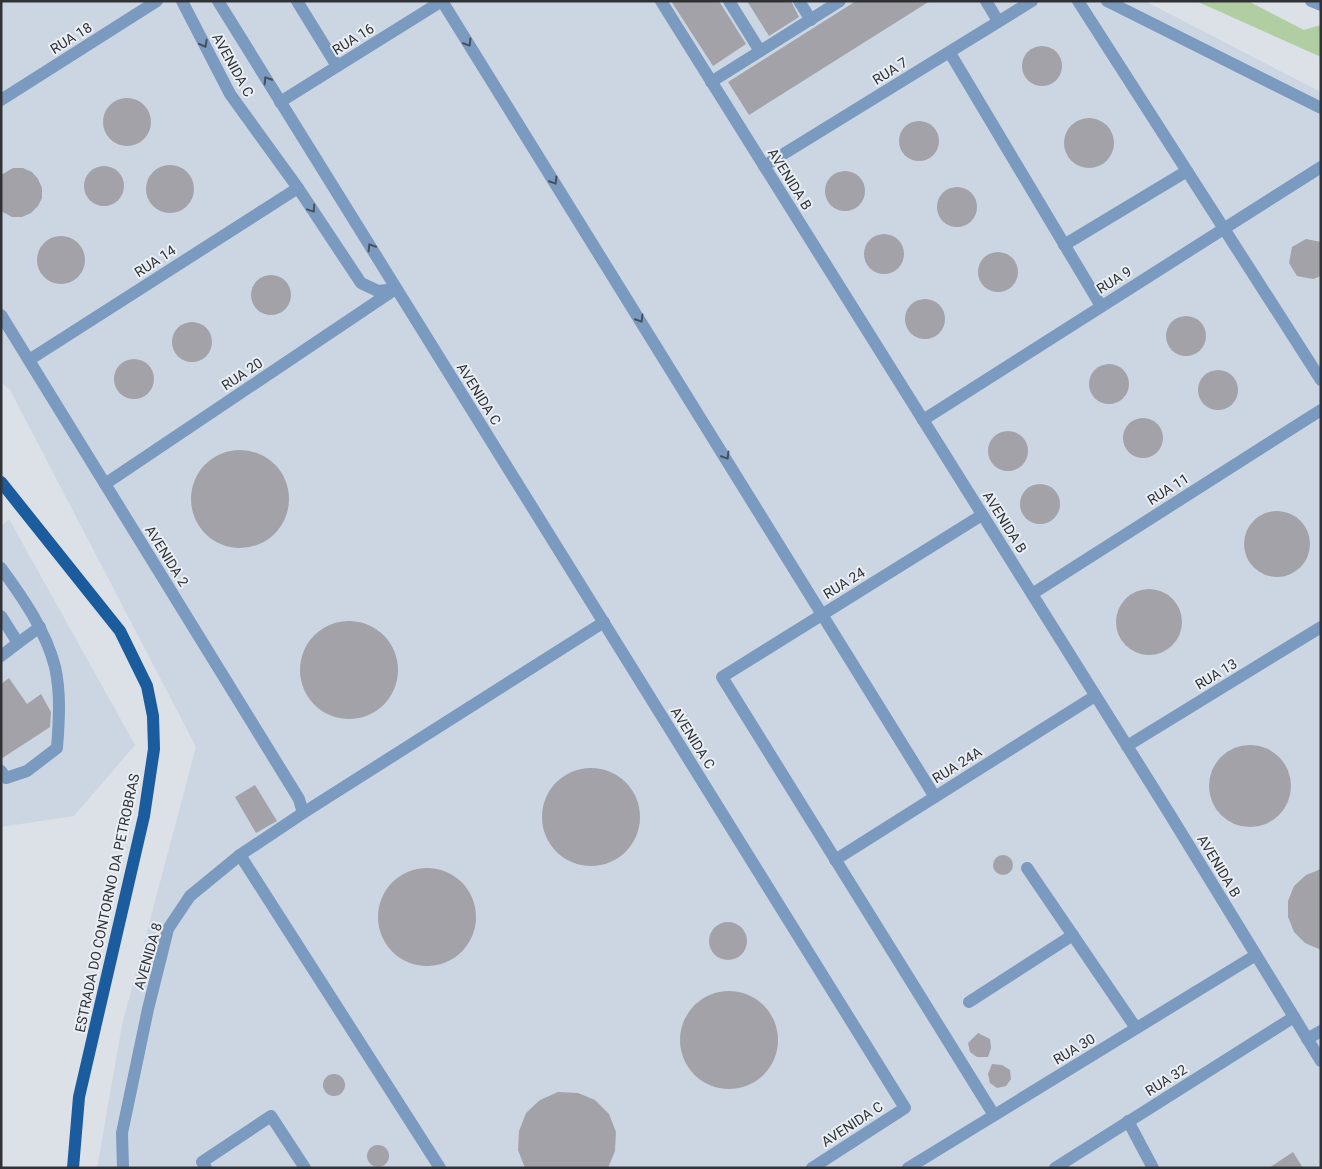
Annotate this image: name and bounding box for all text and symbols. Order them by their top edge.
street label: RUA 18 [47,19,95,57]
street label: RUA 16 [329,20,377,58]
street label: AVENIDA C [209,31,257,99]
one-way arrow [462,37,471,46]
one-way arrow [198,39,208,48]
street label: RUA 7 [870,54,910,88]
one-way arrow [263,76,273,85]
street label: AVENIDA B [765,145,815,213]
one-way arrow [547,175,557,184]
one-way arrow [306,204,315,213]
street label: RUA 14 [131,242,179,280]
one-way arrow [367,244,377,253]
street label: RUA 9 [1094,263,1134,297]
one-way arrow [633,313,643,322]
street label: RUA 20 [218,354,266,393]
street label: AVENIDA C [454,360,504,428]
one-way arrow [719,451,729,460]
street label: RUA 11 [1144,470,1192,508]
street label: AVENIDA B [980,488,1030,556]
street label: AVENIDA 2 [142,523,192,589]
street label: RUA 24 [820,564,868,602]
street label: RUA 13 [1192,655,1240,693]
street label: AVENIDA C [668,704,718,772]
street label: RUA 24A [929,744,985,786]
street label: ESTRADA DO CONTORNO DA PETROBRAS [72,772,142,1034]
street label: AVENIDA B [1194,832,1244,900]
street label: AVENIDA 8 [131,921,165,991]
street label: RUA 30 [1050,1030,1098,1068]
street label: RUA 32 [1142,1061,1190,1099]
street label: AVENIDA C [818,1098,886,1150]

